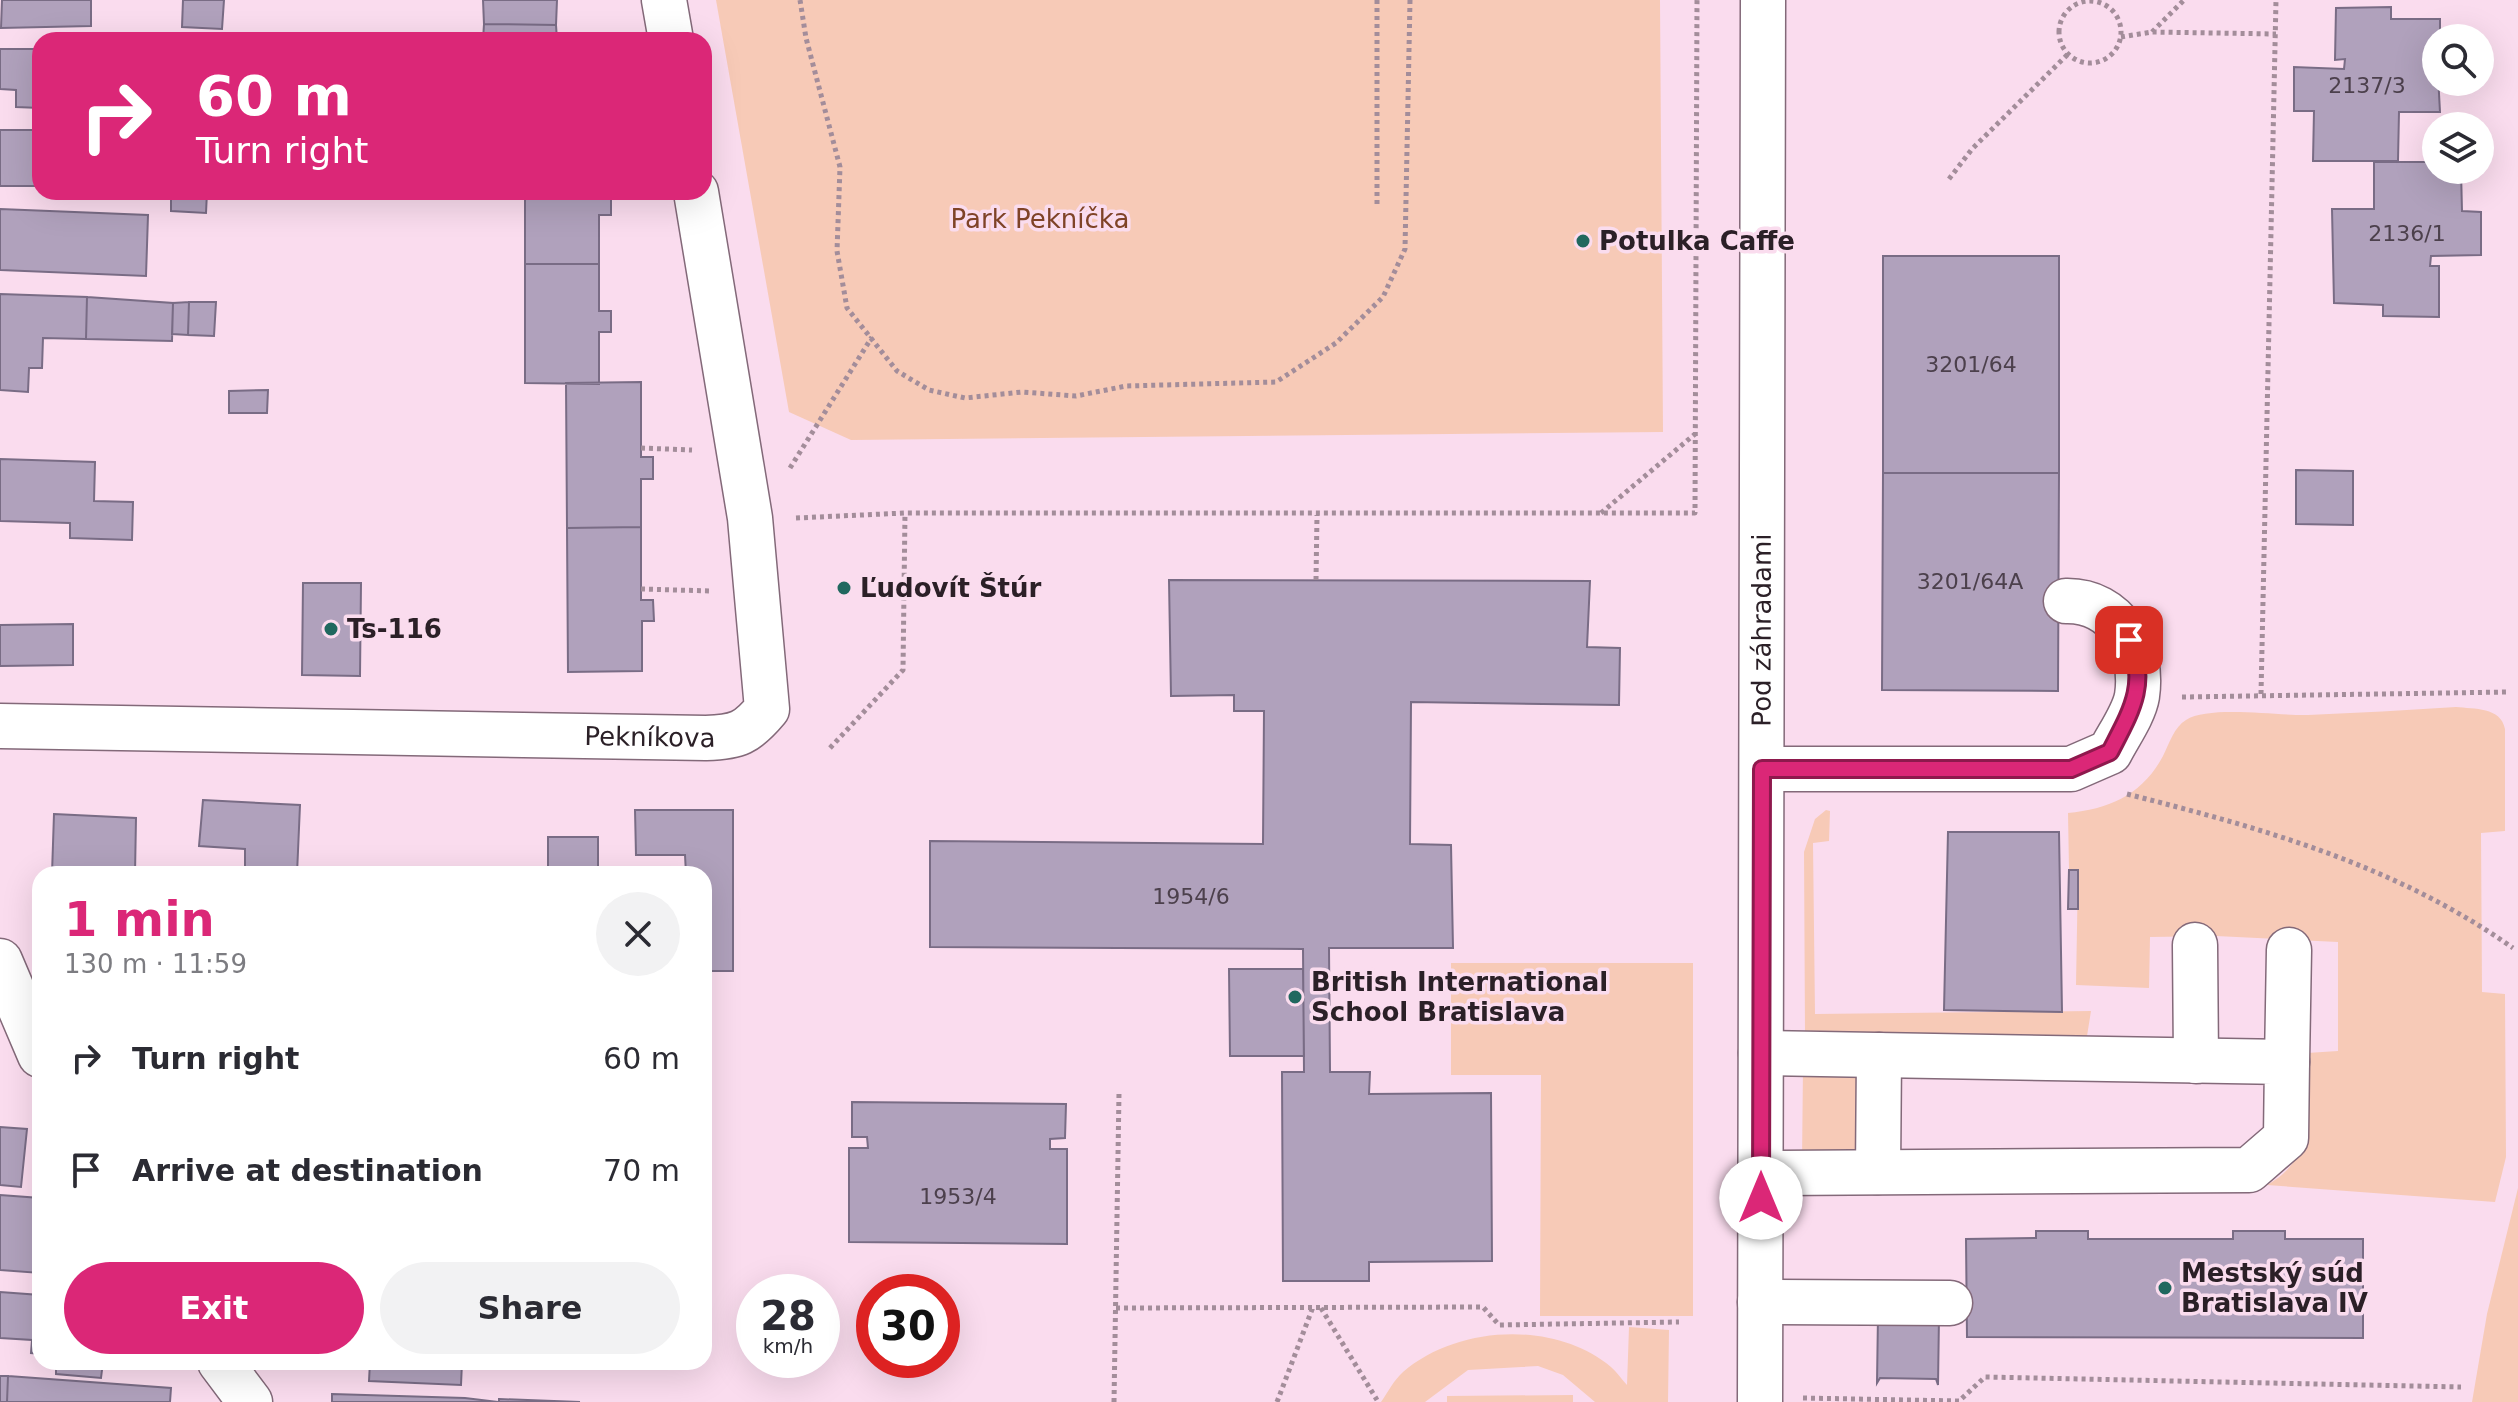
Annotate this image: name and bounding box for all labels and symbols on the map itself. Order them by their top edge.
house number: 2137/3 [2328,73,2406,98]
park label: Park Pekníčka [951,204,1129,234]
house number: 2136/1 [2368,221,2446,246]
place label: Potulka Caffe [1599,226,1795,256]
marker: Potulka Caffe [1574,232,1592,250]
house number: 3201/64 [1925,352,2017,377]
street label: Pod záhradami [1746,533,1777,727]
house number: 3201/64A [1917,569,2023,594]
place label: Ľudovít Štúr [860,572,1042,603]
marker: Ľudovít Štúr [835,579,853,597]
pin [2095,606,2163,674]
place label: Ts-116 [347,614,442,644]
marker: Ts-116 [322,620,340,638]
street label: Pekníkova [584,721,716,753]
house number: 1954/6 [1152,884,1230,909]
place label: British International School Bratislava [1311,967,1608,1027]
marker: British International School Bratislava [1286,988,1304,1006]
position arrow [1719,1156,1803,1240]
house number: 1953/4 [919,1184,997,1209]
place label: Mestský súd Bratislava IV [2181,1258,2368,1318]
speed limit sign: 30 [856,1274,960,1378]
marker: Mestský súd Bratislava IV [2156,1279,2174,1297]

